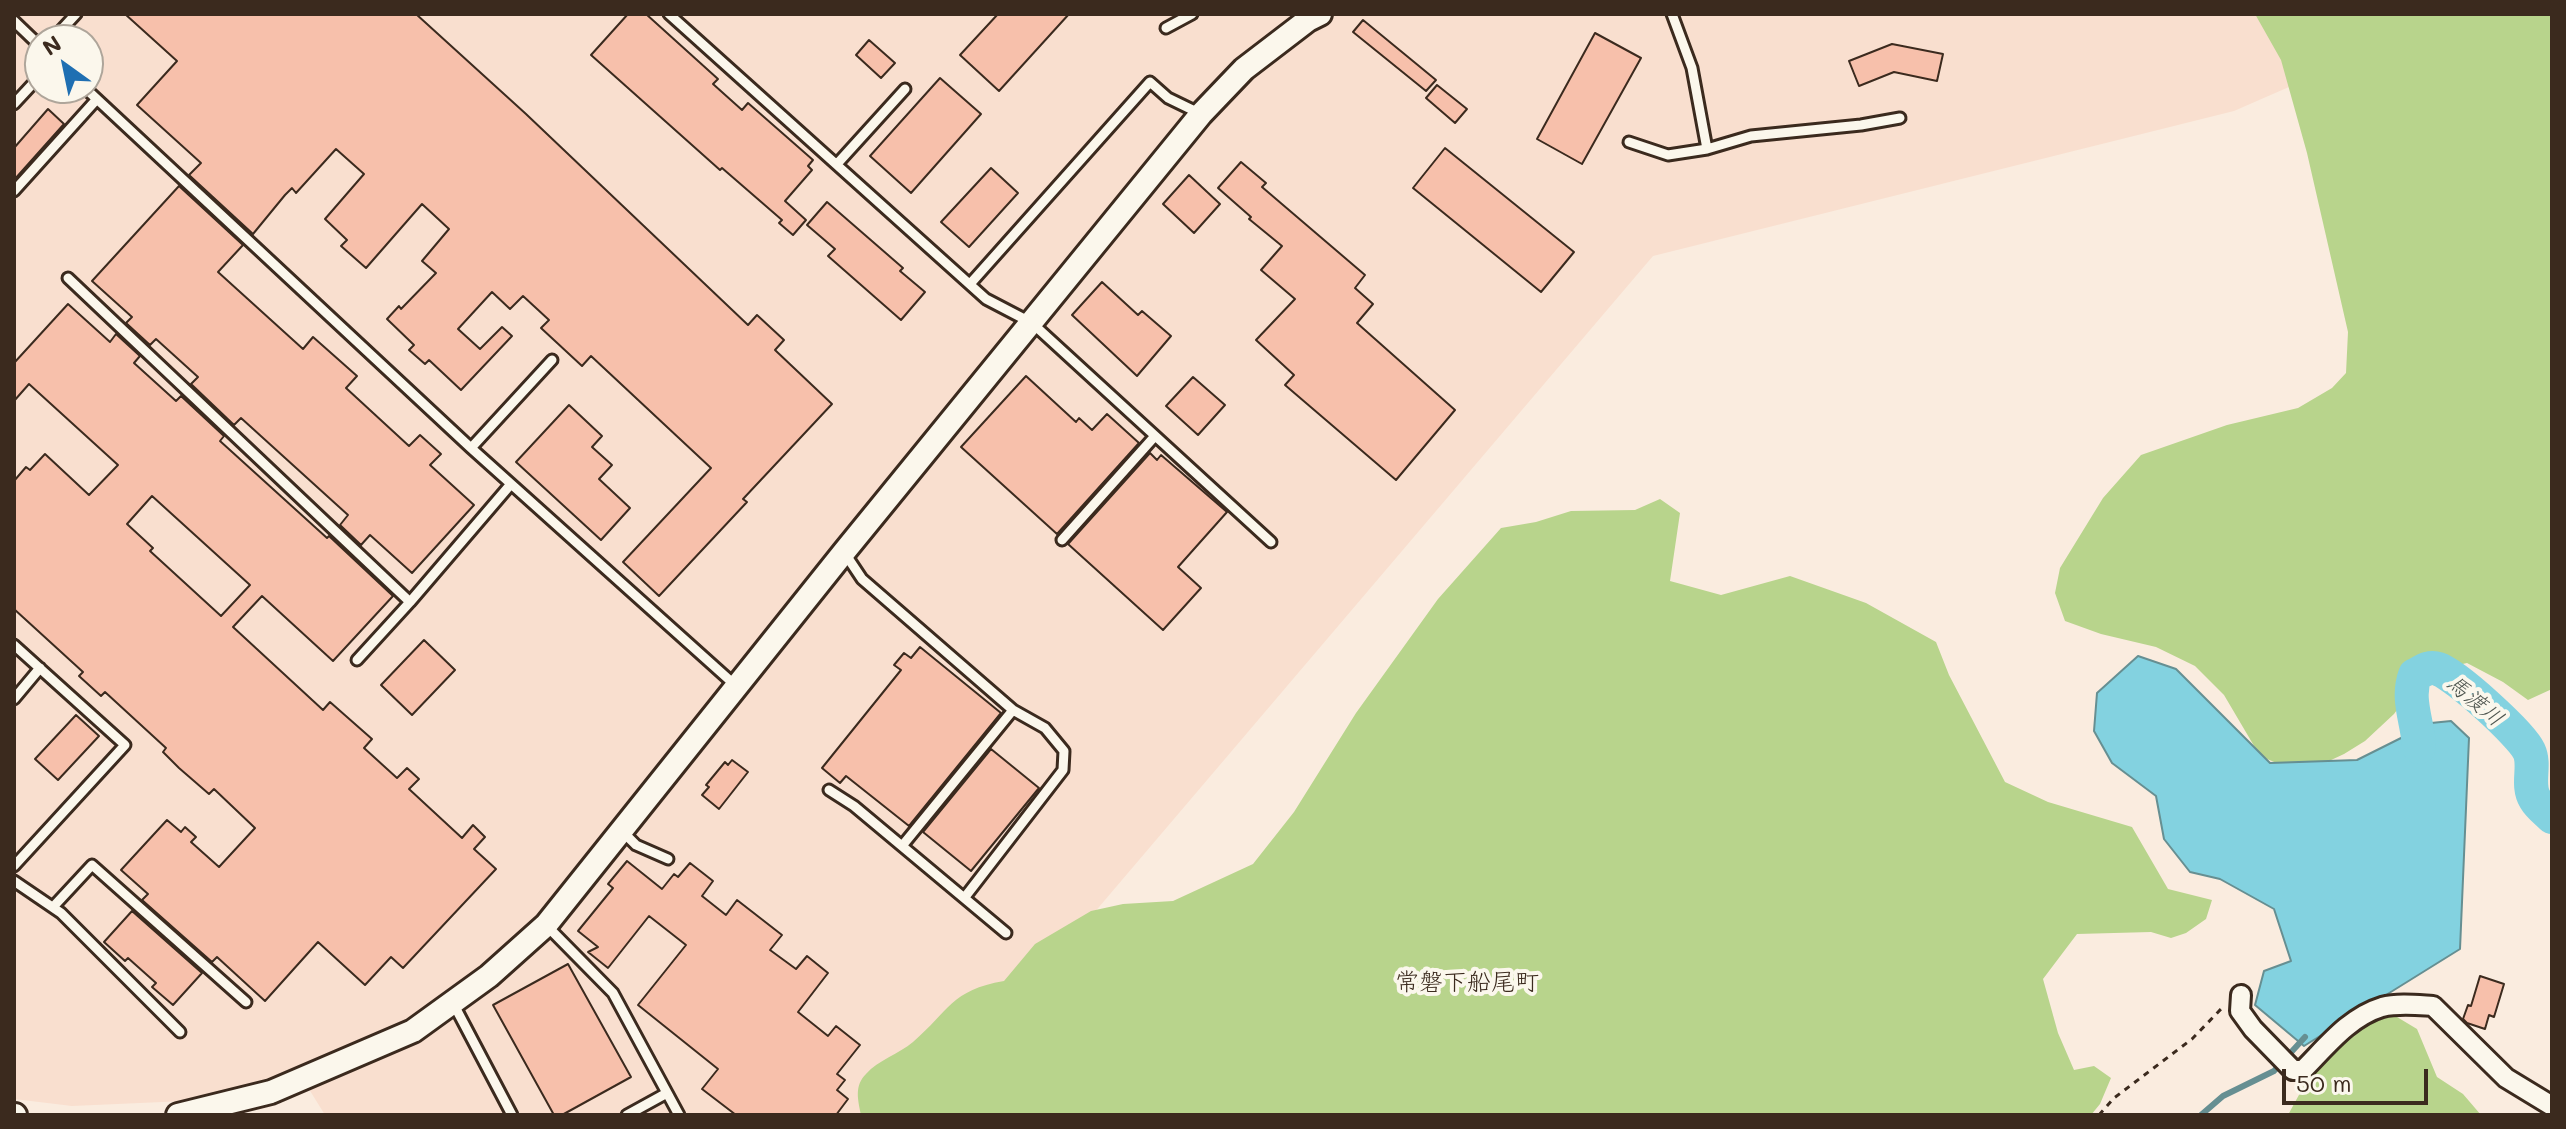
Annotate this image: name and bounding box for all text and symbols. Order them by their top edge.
north arrow [24,24,104,104]
text: N [37,28,67,62]
water label: 馬渡川 [2441,670,2509,732]
district label: 常磐下船尾町 [1395,969,1539,997]
scale bar [2286,1053,2432,1103]
text: 50 m [2296,1067,2352,1098]

